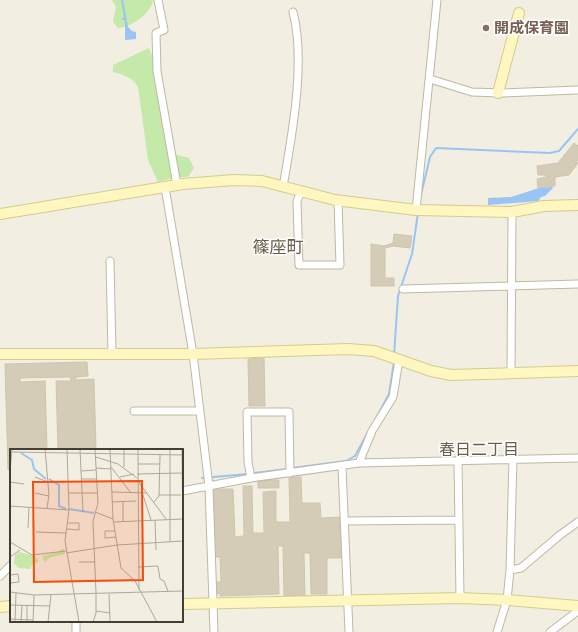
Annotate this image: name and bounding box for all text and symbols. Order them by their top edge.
place label: 開成保育園 [494,19,569,36]
marker: 開成保育園 [481,23,491,33]
district label: 篠座町 [253,238,304,256]
district label: 春日二丁目 [439,441,519,458]
inset map [10,449,183,622]

